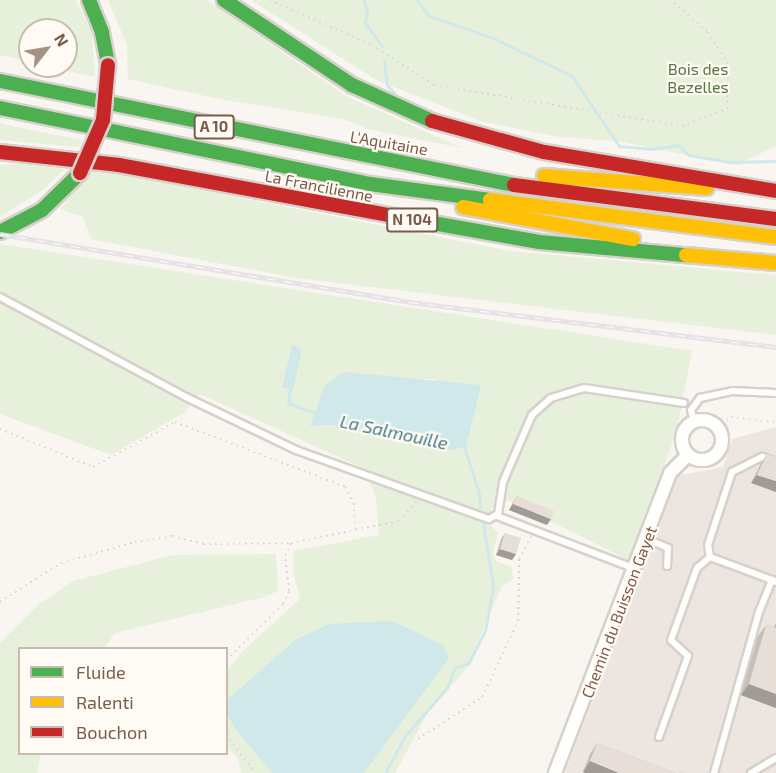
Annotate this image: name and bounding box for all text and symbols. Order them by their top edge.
north arrow [18,18,78,78]
text: N [51,30,73,49]
park label: Bois des Bezelles [667,59,729,97]
road number: A 10 [193,115,235,139]
street label: L'Aquitaine [349,127,429,159]
street label: La Francilienne [263,166,375,206]
road number: N 104 [385,208,439,232]
water label: La Salmouille [338,410,450,454]
street label: Chemin du Buisson Gayet [577,523,661,701]
legend [18,647,228,755]
text: Fluide [76,661,126,683]
text: Ralenti [76,691,134,713]
text: Bouchon [76,721,148,743]

